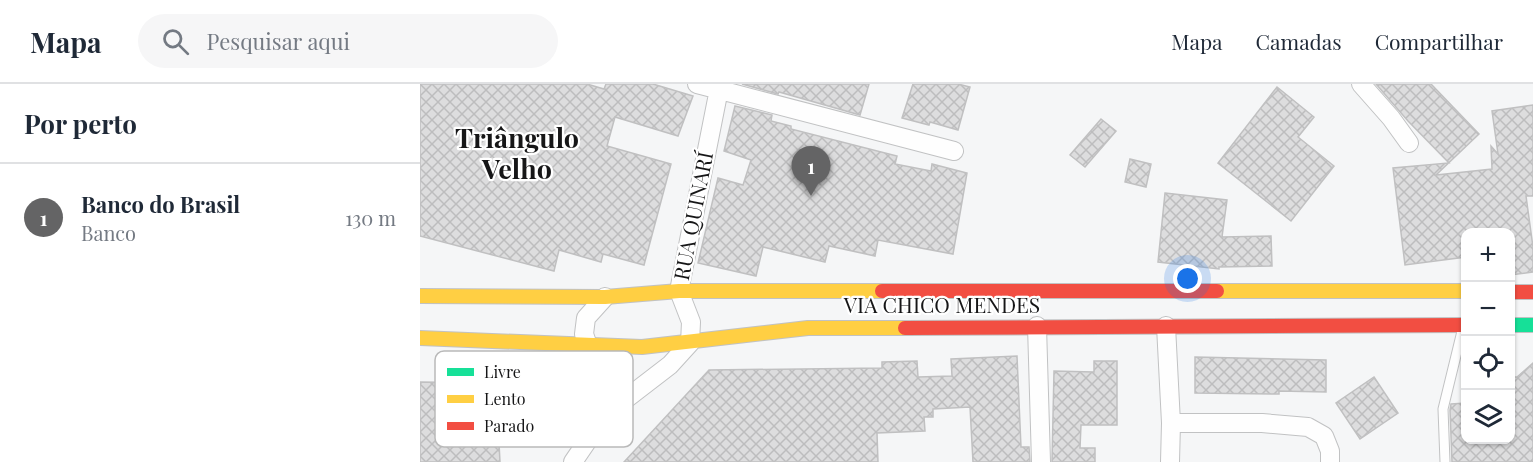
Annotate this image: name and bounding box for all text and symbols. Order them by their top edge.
search box [138,14,558,68]
text: Mapa [30,23,102,60]
icon: search [159,25,192,58]
text: Pesquisar aqui [207,26,350,56]
text: Mapa [1171,27,1223,55]
text: Camadas [1256,27,1342,55]
text: Compartilhar [1375,27,1503,55]
text: Por perto [24,106,137,141]
district label: Triângulo Velho [455,119,579,186]
pin: 1 [792,147,830,196]
street label: RUA QUINARÍ [666,148,718,282]
text: Banco do Brasil [81,189,240,219]
text: 1 [40,204,47,231]
text: 130 m [345,204,396,231]
text: Banco [81,219,136,246]
map controls [1461,228,1515,444]
button: + [1461,228,1515,282]
your location [1173,264,1202,293]
button: − [1461,282,1515,336]
street label: VIA CHICO MENDES [843,290,1040,318]
button: locate [1461,336,1515,390]
legend [435,351,633,447]
text: Livre [484,361,521,382]
text: Lento [484,388,526,409]
button: layers [1461,390,1515,444]
text: Parado [484,415,535,436]

